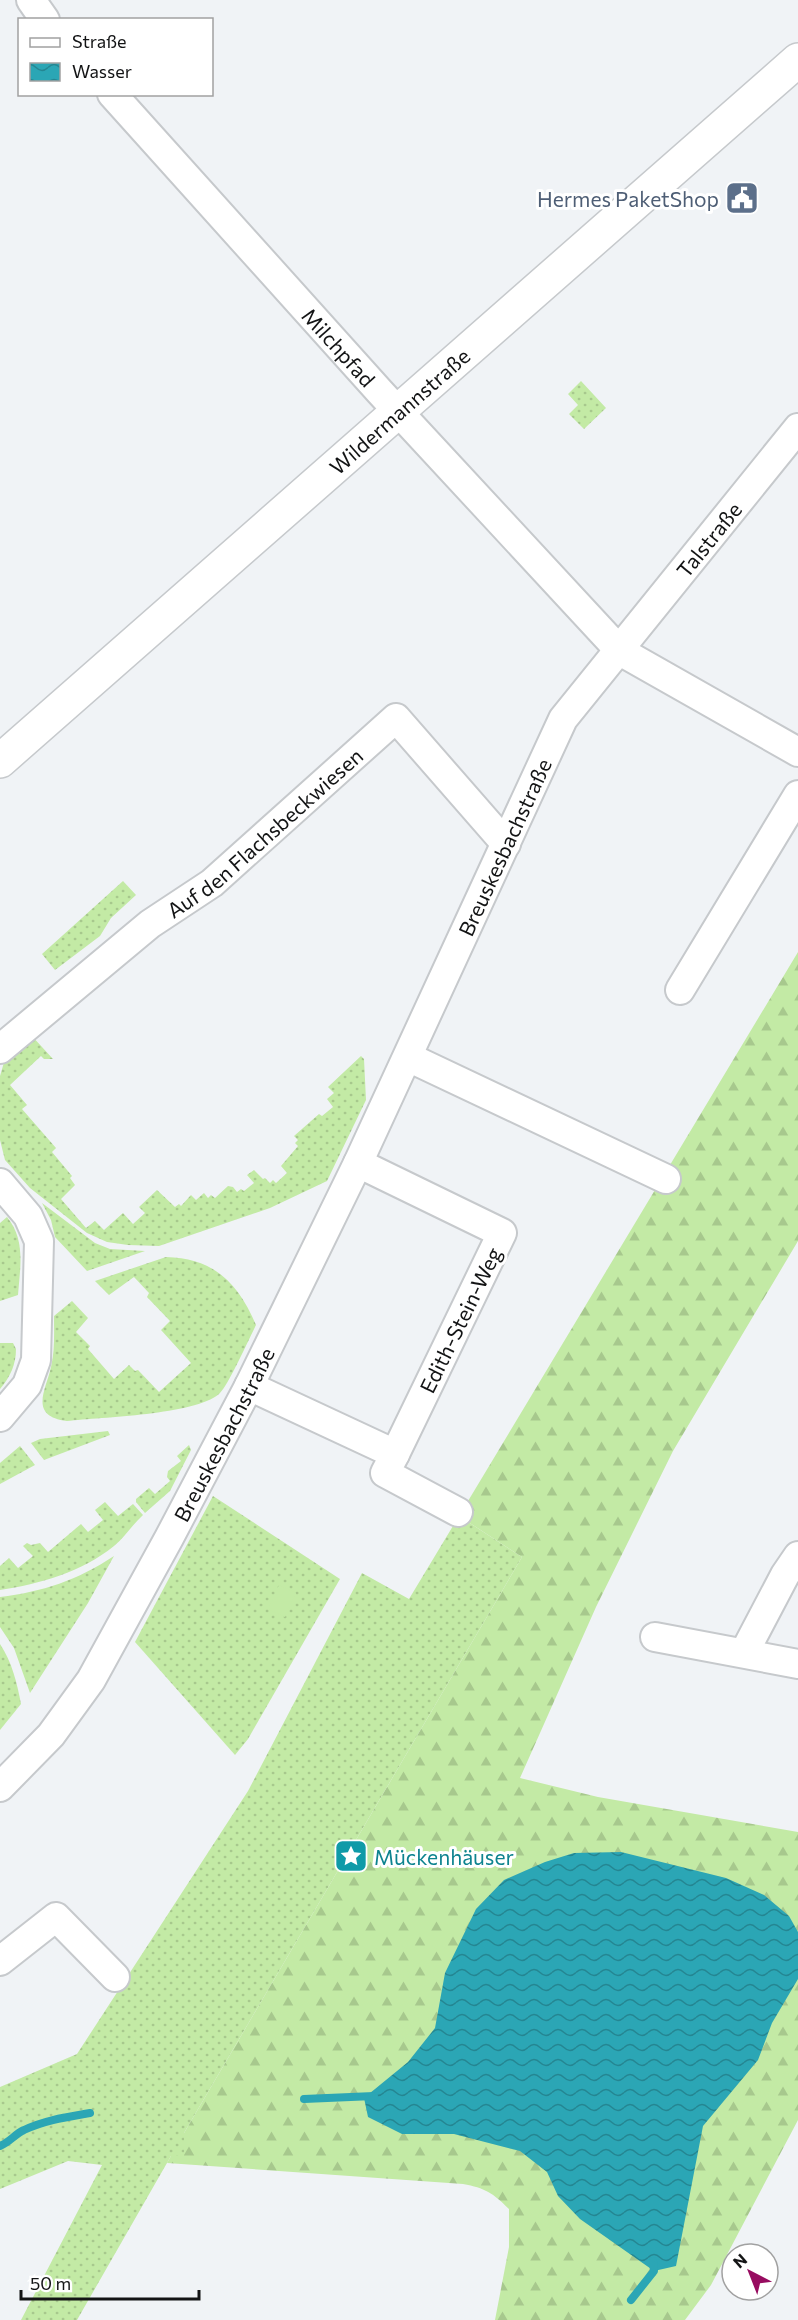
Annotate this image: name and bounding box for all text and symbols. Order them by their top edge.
legend [18,18,213,96]
text: Straße [72,30,127,52]
text: Wasser [72,60,132,82]
public building icon: Hermes PaketShop [724,180,760,216]
place label: Hermes PaketShop [537,186,719,211]
street label: Milchpfad [298,302,381,391]
street label: Wildermannstraße [324,342,474,479]
street label: Talstraße [670,497,746,582]
street label: Auf den Flachsbeckwiesen [162,742,367,922]
street label: Breuskesbachstraße [452,754,556,940]
street label: Edith-Stein-Weg [414,1243,506,1397]
street label: Breuskesbachstraße [168,1343,279,1525]
place icon: Mückenhäuser [333,1838,369,1874]
place label: Mückenhäuser [374,1844,514,1869]
north arrow [720,2242,780,2302]
text: N [729,2249,750,2272]
scale bar [21,2263,200,2301]
text: 50 m [30,2272,71,2294]

